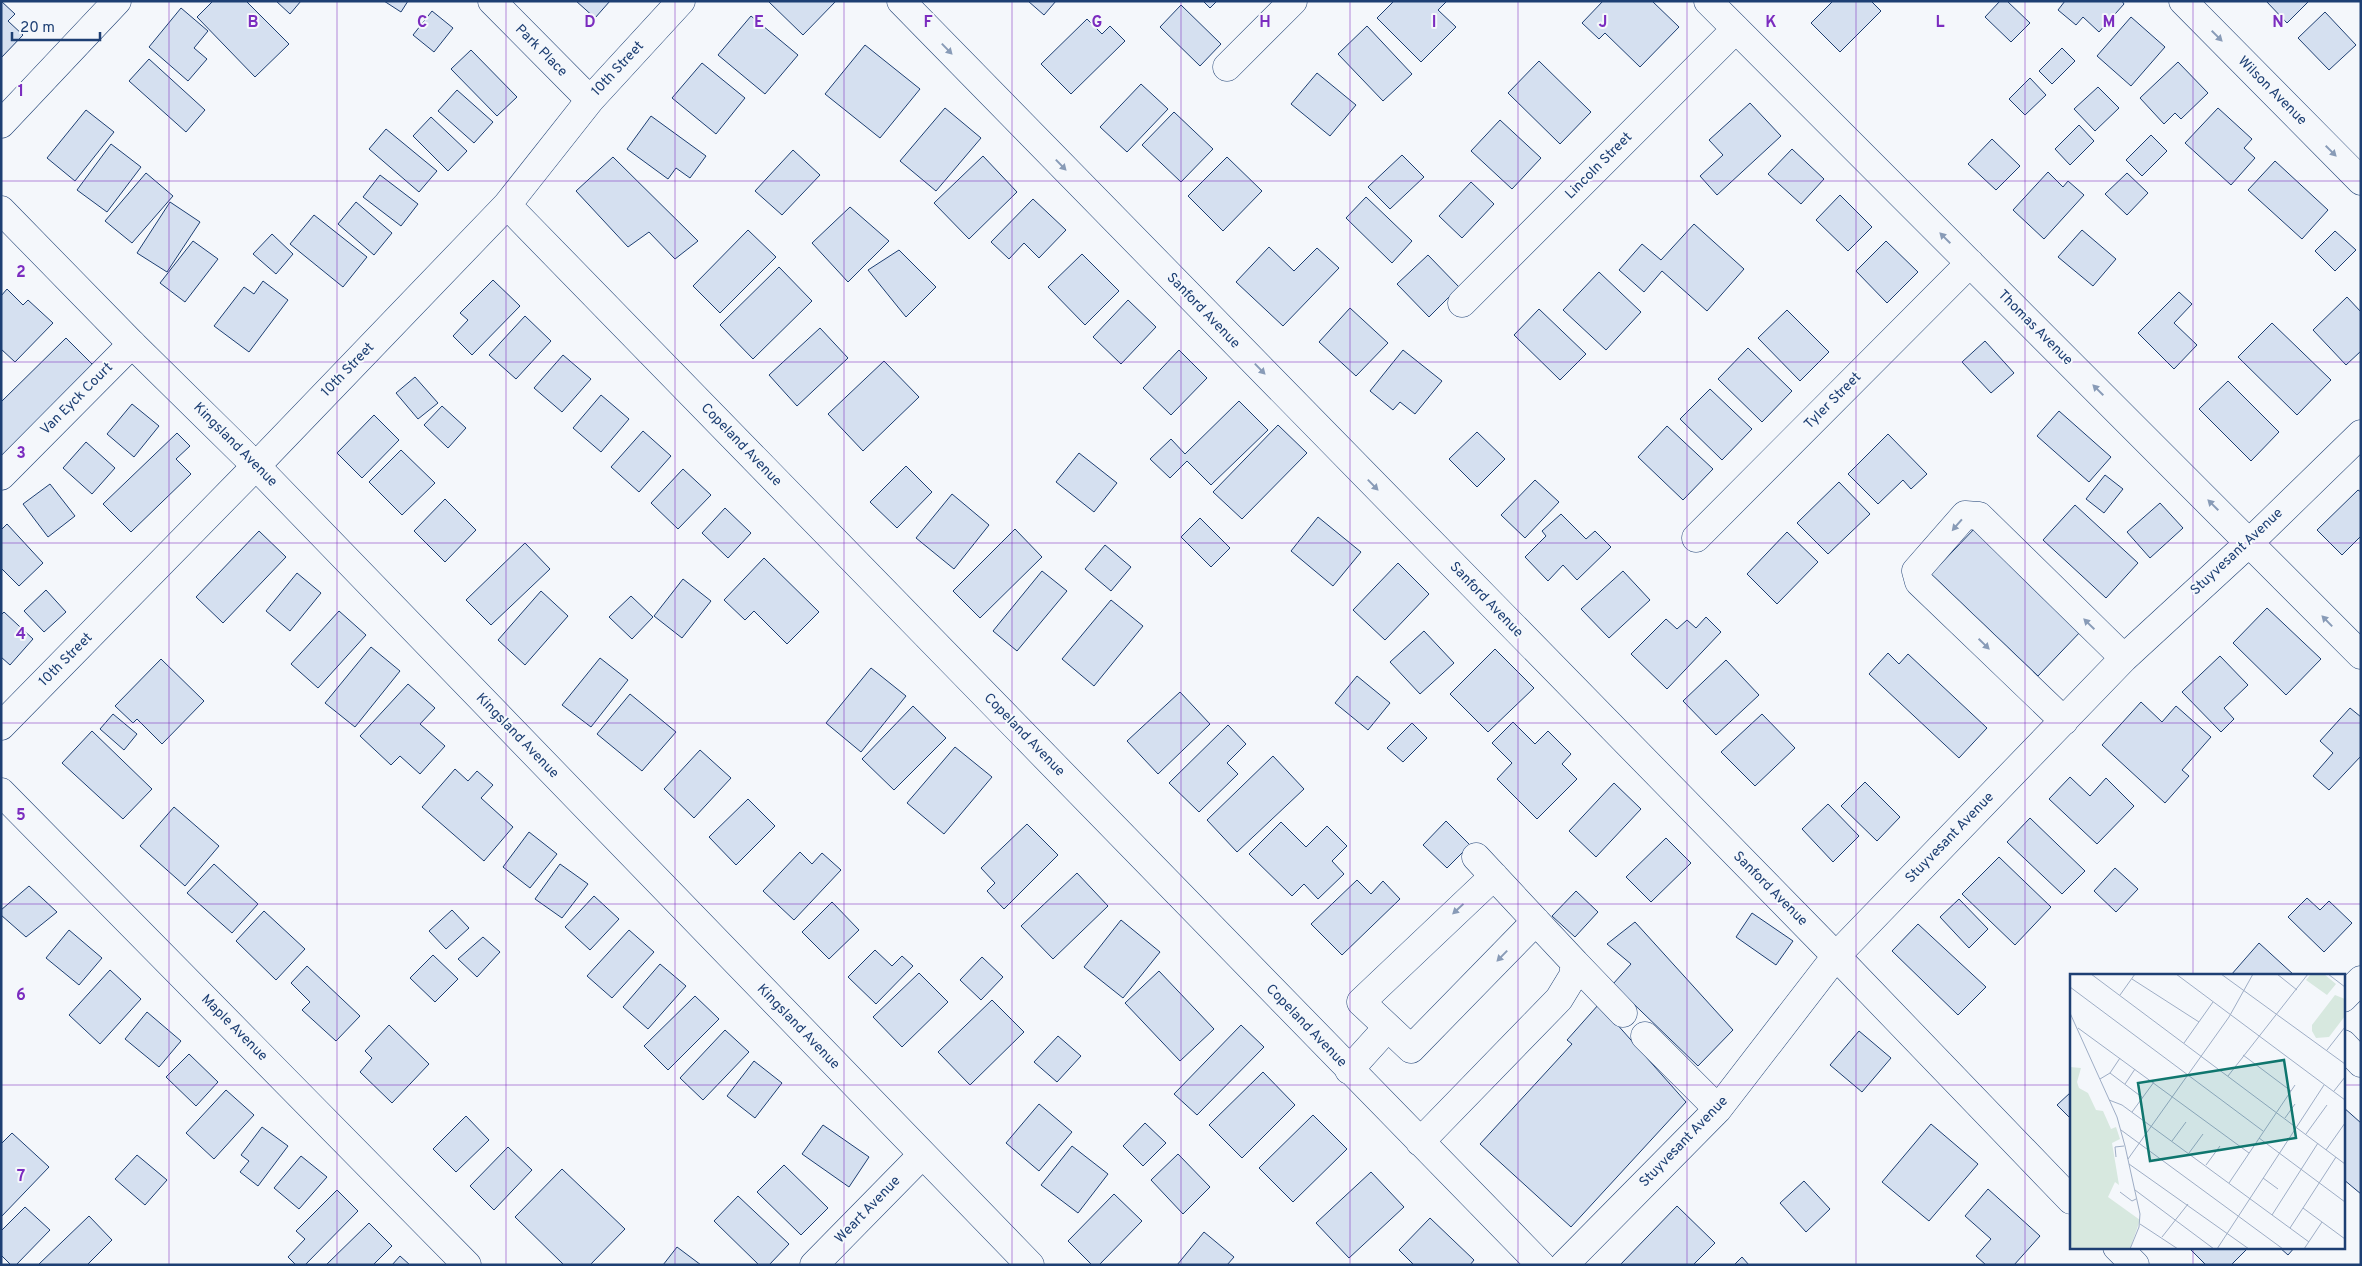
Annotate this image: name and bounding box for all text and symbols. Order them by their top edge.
scale bar [12,10,100,42]
text: B [247,13,259,33]
text: C [417,13,427,33]
text: D [584,13,596,33]
text: E [754,13,764,33]
text: F [923,13,933,33]
text: G [1092,13,1102,33]
text: H [1259,13,1271,33]
text: I [1432,13,1436,33]
text: J [1599,13,1607,33]
text: K [1765,13,1777,33]
text: L [1935,13,1945,33]
text: M [2103,13,2115,33]
text: N [2272,13,2284,33]
text: 20 m [20,19,55,38]
street label: Park Place [511,21,571,81]
one-way arrow [2211,30,2223,42]
street label: 10th Street [588,38,648,100]
one-way arrow [941,42,953,54]
street label: Wilson Avenue [2234,53,2310,129]
text: 1 [18,82,24,102]
street label: Lincoln Street [1562,129,1636,203]
one-way arrow [2325,145,2337,157]
one-way arrow [1054,159,1066,171]
one-way arrow [1939,233,1951,245]
text: 2 [16,263,26,283]
street label: Sanford Avenue [1163,270,1243,352]
street label: Thomas Avenue [1994,287,2076,369]
street label: 10th Street [318,339,378,401]
street label: Van Eyck Court [37,359,117,439]
one-way arrow [1253,362,1265,374]
street label: Tyler Street [1801,369,1865,433]
one-way arrow [2092,384,2104,396]
street label: Kingsland Avenue [189,399,281,491]
street label: Copeland Avenue [697,400,785,490]
text: 3 [16,444,26,464]
one-way arrow [1367,479,1379,491]
one-way arrow [2207,499,2219,511]
street label: Stuyvesant Avenue [2187,505,2287,599]
one-way arrow [1951,518,1963,530]
street label: Sanford Avenue [1446,559,1526,641]
one-way arrow [2321,615,2333,627]
one-way arrow [2083,618,2095,630]
text: 4 [16,625,26,645]
street label: 10th Street [36,630,96,690]
one-way arrow [1977,638,1989,650]
street label: Kingsland Avenue [472,690,562,782]
street label: Copeland Avenue [980,690,1068,780]
street label: Stuyvesant Avenue [1902,789,1998,887]
text: 5 [16,806,26,826]
street label: Sanford Avenue [1729,848,1811,930]
one-way arrow [1453,903,1465,915]
one-way arrow [1496,950,1508,962]
inset map [2070,974,2344,1248]
street label: Kingsland Avenue [753,981,843,1073]
street label: Copeland Avenue [1262,981,1350,1071]
text: 6 [16,986,26,1006]
street label: Maple Avenue [197,991,271,1065]
street label: Stuyvesant Avenue [1636,1093,1732,1191]
text: 7 [17,1167,25,1187]
street label: Weart Avenue [832,1173,904,1247]

